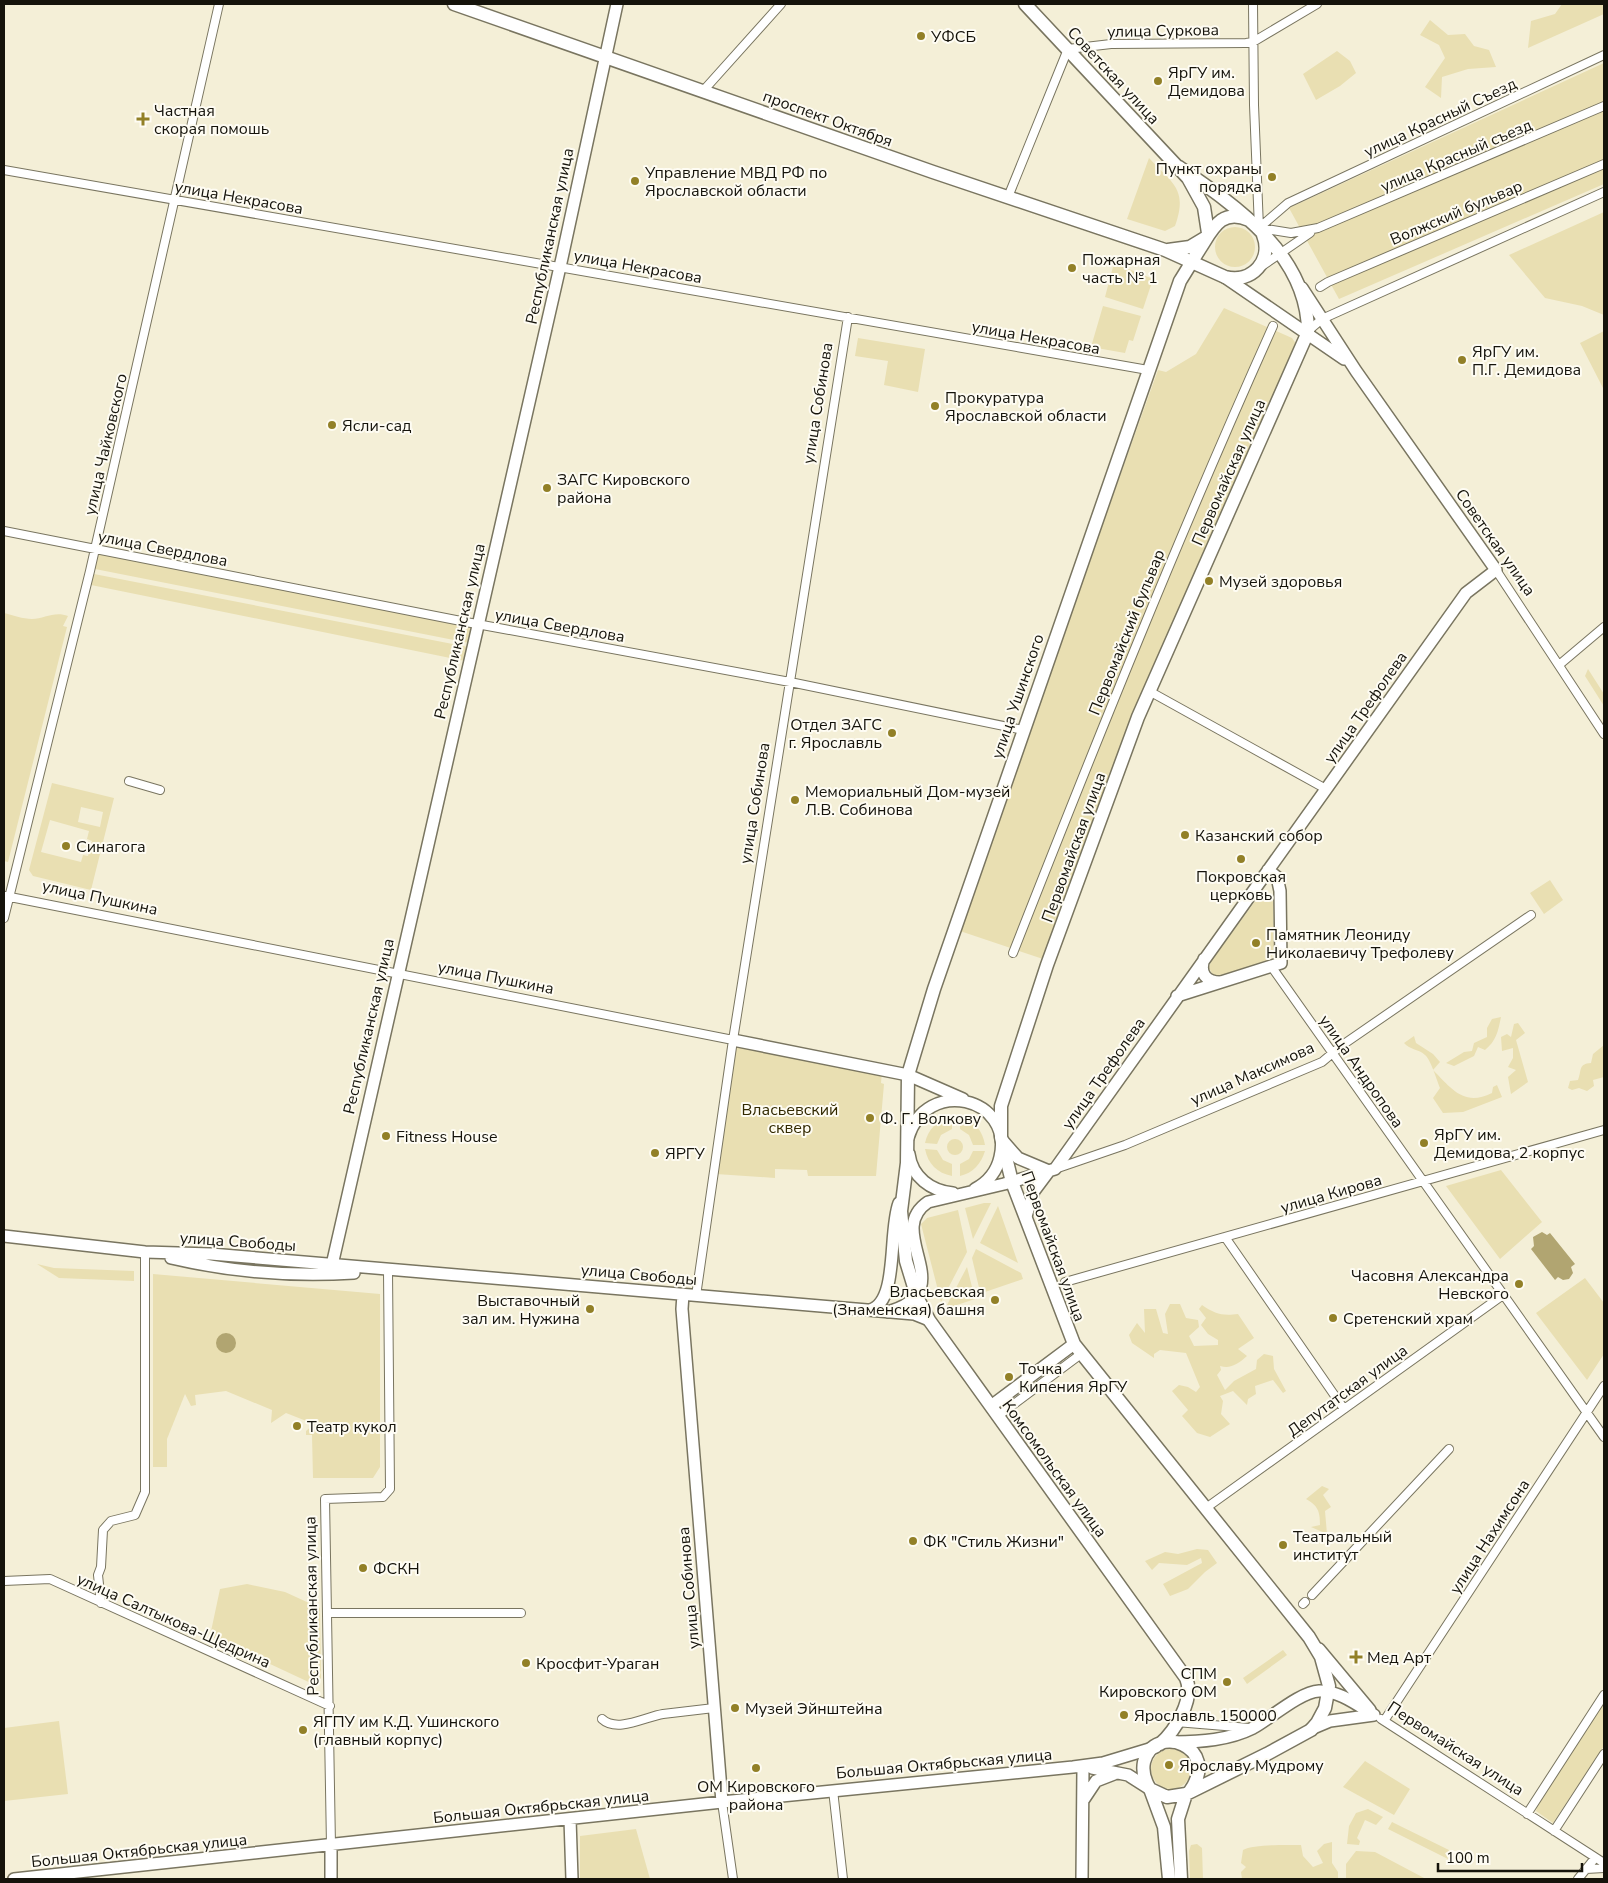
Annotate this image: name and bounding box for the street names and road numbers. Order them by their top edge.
street label: улица Суркова [1107,19,1219,43]
street label: Советская улица [1062,22,1164,129]
street label: улица Красный Съезд [1361,73,1521,163]
street label: проспект Октября [760,85,896,153]
street label: улица Красный съезд [1377,114,1536,198]
street label: Республиканская улица [521,146,579,326]
street label: Волжский бульвар [1387,175,1526,251]
street label: улица Некрасова [173,176,305,220]
street label: улица Некрасова [572,245,704,289]
street label: улица Некрасова [970,316,1102,360]
street label: улица Собинова [798,341,838,465]
street label: улица Чайковского [79,371,133,517]
street label: Первомайская улица [1187,396,1271,549]
street label: Советская улица [1450,485,1540,601]
street label: улица Свердлова [96,526,229,572]
street label: Республиканская улица [429,541,491,721]
street label: Первомайский бульвар [1084,546,1170,718]
street label: улица Свердлова [493,604,626,648]
street label: улица Ушинского [986,631,1050,762]
street label: улица Трефолева [1319,647,1413,768]
street label: улица Собинова [735,741,775,865]
street label: Первомайская улица [1036,769,1111,926]
street label: улица Пушкина [40,875,160,921]
street label: Республиканская улица [338,936,400,1116]
street label: улица Пушкина [436,956,556,1000]
street label: улица Андропова [1314,1011,1409,1133]
street label: улица Трефолева [1057,1013,1151,1134]
street label: улица Максимова [1187,1037,1318,1111]
street label: Первомайская улица [1016,1168,1091,1325]
street label: улица Кирова [1278,1169,1384,1219]
street label: улица Свободы [179,1227,297,1257]
street label: улица Свободы [580,1259,698,1291]
street label: Депутатская улица [1283,1340,1412,1442]
street label: Комсомольская улица [997,1395,1112,1542]
street label: улица Нахимсона [1444,1475,1535,1598]
street label: Республиканская улица [299,1516,325,1696]
street label: улица Собинова [673,1526,705,1650]
street label: улица Салтыкова-Щедрина [73,1568,274,1674]
street label: Первомайская улица [1383,1696,1528,1801]
street label: Большая Октябрьская улица [835,1744,1053,1784]
street label: Большая Октябрьская улица [432,1785,650,1829]
street label: Большая Октябрьская улица [30,1829,248,1873]

